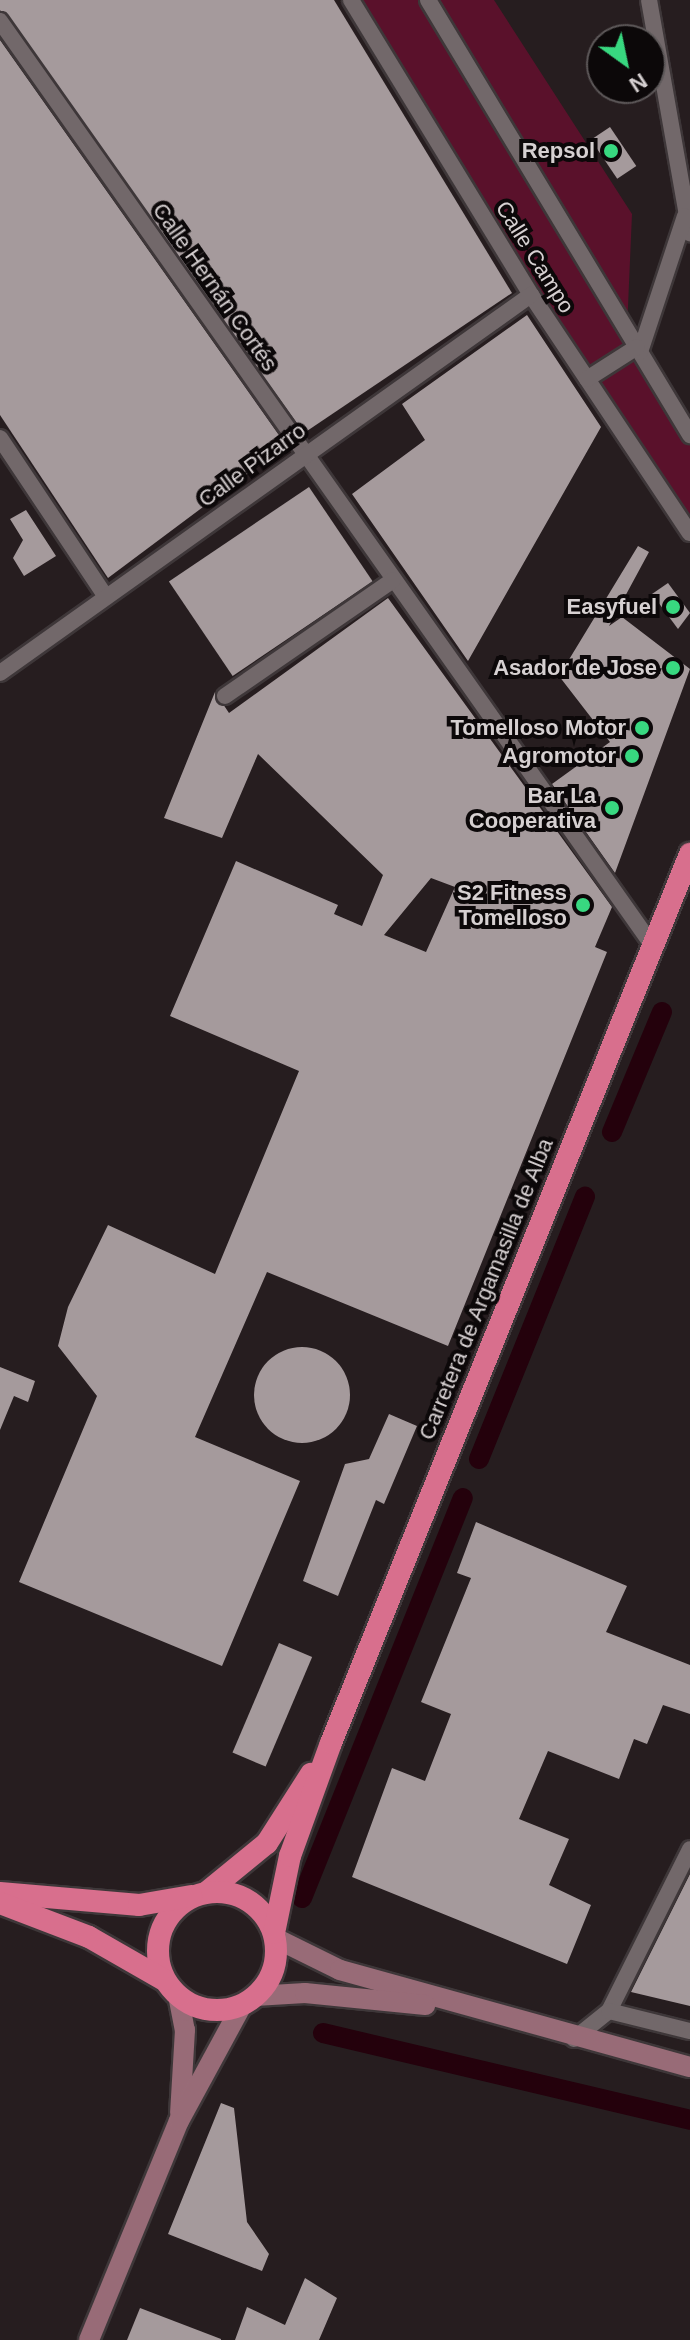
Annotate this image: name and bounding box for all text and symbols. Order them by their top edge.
north arrow [586,24,666,104]
text: N [625,68,652,98]
place label: Repsol [522,138,595,164]
marker: Repsol [602,142,620,160]
street label: Calle Campo [490,196,580,318]
street label: Calle Hernán Cortés [147,198,283,376]
street label: Calle Pizarro [193,417,311,513]
place label: Easyfuel [567,594,657,620]
marker: Easyfuel [664,598,682,616]
place label: Asador de Jose [493,655,657,681]
marker: Asador de Jose [664,659,682,677]
place label: Tomelloso Motor [450,715,626,741]
marker: Tomelloso Motor [633,719,651,737]
place label: Agromotor [502,743,616,769]
marker: Agromotor [623,747,641,765]
place label: Bar La Cooperativa [469,782,596,834]
marker: Bar La Cooperativa [603,799,621,817]
place label: S2 Fitness Tomelloso [457,879,567,930]
marker: S2 Fitness Tomelloso [574,896,592,914]
street label: Carretera de Argamasilla de Alba [413,1133,559,1445]

